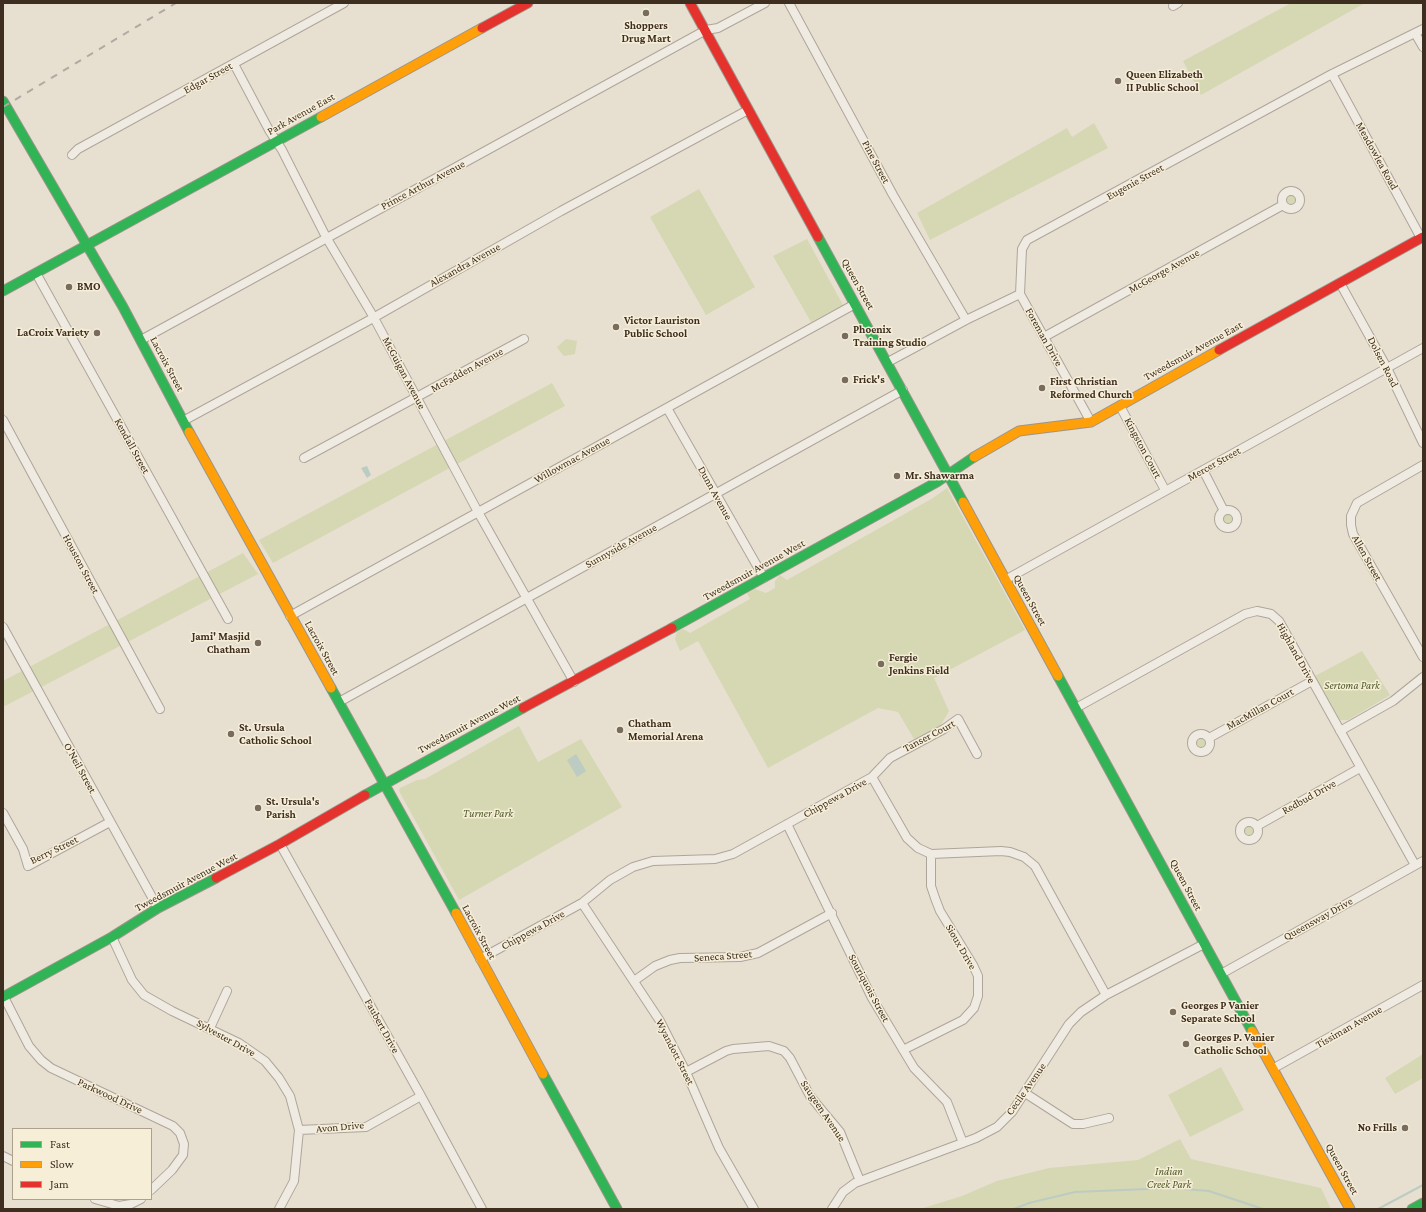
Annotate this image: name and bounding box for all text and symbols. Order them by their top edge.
marker: Shoppers Drug Mart [641,8,651,18]
place label: Shoppers Drug Mart [621,19,671,45]
street label: Edgar Street [181,59,235,97]
place label: Queen Elizabeth II Public School [1126,68,1203,94]
marker: Queen Elizabeth II Public School [1113,76,1123,86]
street label: Park Avenue East [265,90,337,138]
street label: Meadowlea Road [1353,120,1401,192]
street label: Pine Street [859,138,893,186]
street label: Prince Arthur Avenue [379,157,467,213]
street label: Eugenie Street [1104,161,1166,203]
street label: Alexandra Avenue [427,240,503,290]
street label: McGeorge Avenue [1126,246,1202,296]
street label: Queen Street [839,256,877,312]
place label: BMO [77,280,101,294]
marker: BMO [64,282,74,292]
street label: Foreman Drive [1022,305,1066,369]
place label: Victor Lauriston Public School [624,314,700,340]
street label: Tweedsmuir Avenue East [1141,318,1245,384]
marker: Victor Lauriston Public School [611,322,621,332]
place label: Phoenix Training Studio [853,323,926,349]
place label: LaCroix Variety [17,326,89,340]
marker: LaCroix Variety [92,328,102,338]
marker: Phoenix Training Studio [840,331,850,341]
street label: Lacroix Street [147,334,187,394]
street label: Dolsen Road [1365,334,1401,390]
street label: McGuigan Avenue [379,335,429,411]
street label: McFadden Avenue [428,345,506,395]
place label: Frick's [853,373,885,387]
marker: Frick's [840,375,850,385]
place label: First Christian Reformed Church [1050,375,1132,401]
marker: First Christian Reformed Church [1037,383,1047,393]
street label: Kingston Court [1121,415,1165,481]
street label: Kendall Street [111,416,153,476]
street label: Willowmac Avenue [532,434,612,486]
street label: Mercer Street [1185,444,1243,484]
street label: Dunn Avenue [695,464,735,522]
place label: Mr. Shawarma [905,469,974,483]
marker: Mr. Shawarma [892,471,902,481]
street label: Sunnyside Avenue [583,521,659,571]
street label: Houston Street [60,532,102,596]
street label: Allen Street [1349,533,1385,583]
street label: Tweedsmuir Avenue West [701,537,807,603]
street label: Queen Street [1011,572,1049,628]
street label: Lacroix Street [302,618,342,678]
street label: Highland Drive [1274,621,1318,685]
place label: Jami' Masjid Chatham [192,630,250,656]
marker: Jami' Masjid Chatham [253,638,263,648]
place label: Fergie Jenkins Field [889,651,949,677]
marker: Fergie Jenkins Field [876,659,886,669]
park label: Sertoma Park [1324,679,1380,693]
street label: MacMillan Court [1224,685,1296,733]
street label: Tweedsmuir Avenue West [415,691,523,757]
place label: Chatham Memorial Arena [628,717,703,743]
street label: Tanser Court [901,717,957,755]
place label: St. Ursula Catholic School [239,721,312,747]
marker: Chatham Memorial Arena [615,725,625,735]
marker: St. Ursula Catholic School [226,729,236,739]
street label: O'Neil Street [61,741,99,795]
street label: Chippewa Drive [801,775,869,821]
street label: Redbud Drive [1280,777,1338,817]
place label: St. Ursula's Parish [266,795,319,821]
marker: St. Ursula's Parish [253,803,263,813]
park label: Turner Park [463,807,513,821]
street label: Berry Street [28,833,80,867]
street label: Tweedsmuir Avenue West [132,849,240,915]
street label: Queen Street [1167,857,1205,913]
street label: Queensway Drive [1281,895,1355,943]
street label: Lacroix Street [459,902,499,962]
street label: Chippewa Drive [499,907,567,953]
street label: Sioux Drive [943,922,979,972]
street label: Seneca Street [694,947,752,965]
street label: Souriquois Street [846,952,892,1024]
street label: Faubert Drive [362,997,402,1055]
place label: Georges P Vanier Separate School [1181,999,1259,1025]
street label: Tissiman Avenue [1313,1003,1385,1051]
marker: Georges P Vanier Separate School [1168,1007,1178,1017]
street label: Sylvester Drive [194,1016,258,1060]
street label: Wyandott Street [653,1017,697,1087]
place label: Georges P. Vanier Catholic School [1194,1031,1275,1057]
marker: Georges P. Vanier Catholic School [1181,1039,1191,1049]
street label: Cecile Avenue [1003,1060,1049,1118]
street label: Parkwood Drive [75,1075,145,1117]
street label: Saugeen Avenue [798,1078,848,1144]
street label: Avon Drive [315,1118,365,1136]
place label: No Frills [1358,1121,1397,1135]
marker: No Frills [1400,1123,1410,1133]
legend [12,1128,152,1200]
text: Fast [50,1137,70,1151]
street label: Queen Street [1323,1141,1361,1197]
text: Slow [50,1157,74,1171]
park label: Indian Creek Park [1147,1165,1191,1191]
text: Jam [50,1177,69,1191]

